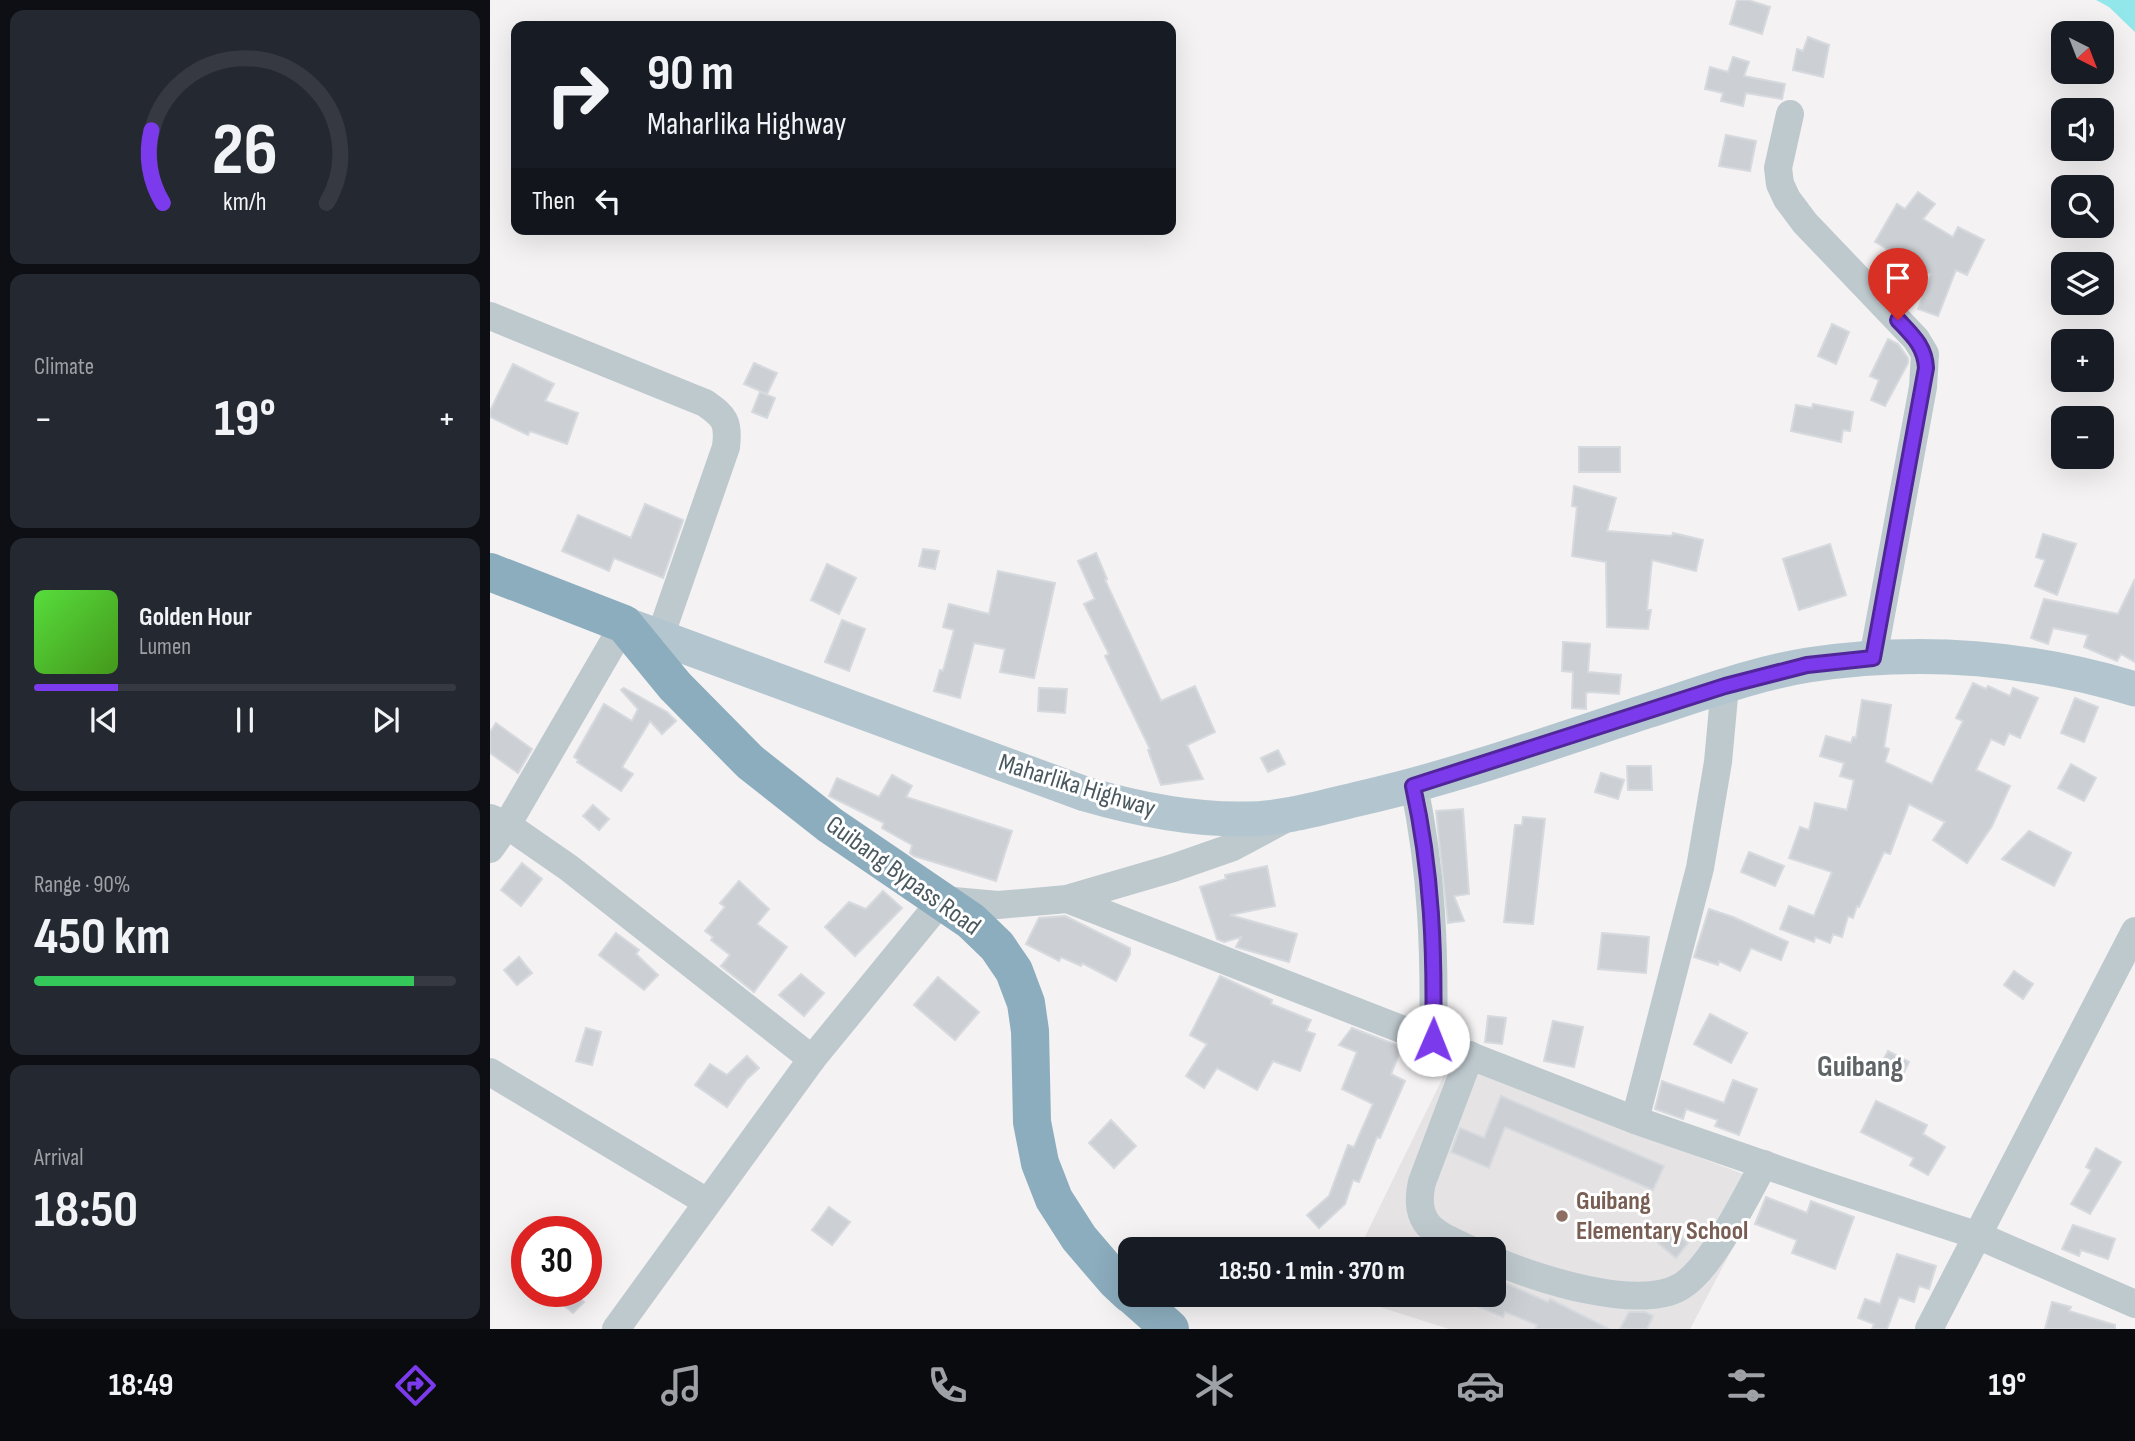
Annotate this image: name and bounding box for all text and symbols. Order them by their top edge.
north arrow [2051,21,2114,84]
map controls [2051,21,2114,469]
text: 90 m [647,45,734,104]
icon: right [532,49,623,140]
button: sound [2051,98,2114,161]
text: Maharlika Highway [647,105,846,144]
text: 26 [212,107,278,195]
button: search [2051,175,2114,238]
icon: left [589,182,627,220]
text: Then [532,186,575,217]
text: km/h [223,187,267,218]
pin [1868,248,1928,320]
button: layers [2051,252,2114,315]
icon: arrive [1879,259,1917,297]
button: + [2051,329,2114,392]
text: Climate [34,353,94,381]
text: 19° [214,388,276,451]
text: − [34,397,53,442]
text: + [437,397,456,442]
button: − [2051,406,2114,469]
text: Golden Hour [139,602,252,633]
text: Lumen [139,633,191,661]
icon: previous [85,701,123,739]
icon: pause [226,701,264,739]
icon: next [367,701,405,739]
street label: Maharlika Highway [995,747,1159,825]
street label: Guibang Bypass Road [820,810,986,942]
text: Range · 90% [34,871,130,899]
text: 450 km [34,906,170,969]
position arrow [1396,1003,1470,1077]
district label: Guibang [1817,1049,1903,1085]
text: Arrival [34,1144,83,1172]
text: 18:50 [34,1179,138,1242]
place label: Guibang Elementary School [1576,1186,1748,1247]
marker: Guibang Elementary School [1554,1208,1570,1224]
speed limit sign: 30 [511,1216,602,1307]
text: 18:50 · 1 min · 370 m [1219,1256,1405,1287]
icon: directions [391,1361,440,1410]
icon: music [657,1361,706,1410]
icon: phone [923,1361,972,1410]
icon: climate [1190,1361,1239,1410]
icon: car [1456,1361,1505,1410]
icon: filters [1722,1361,1771,1410]
text: 18:49 [109,1366,174,1405]
text: 19° [1989,1366,2026,1405]

